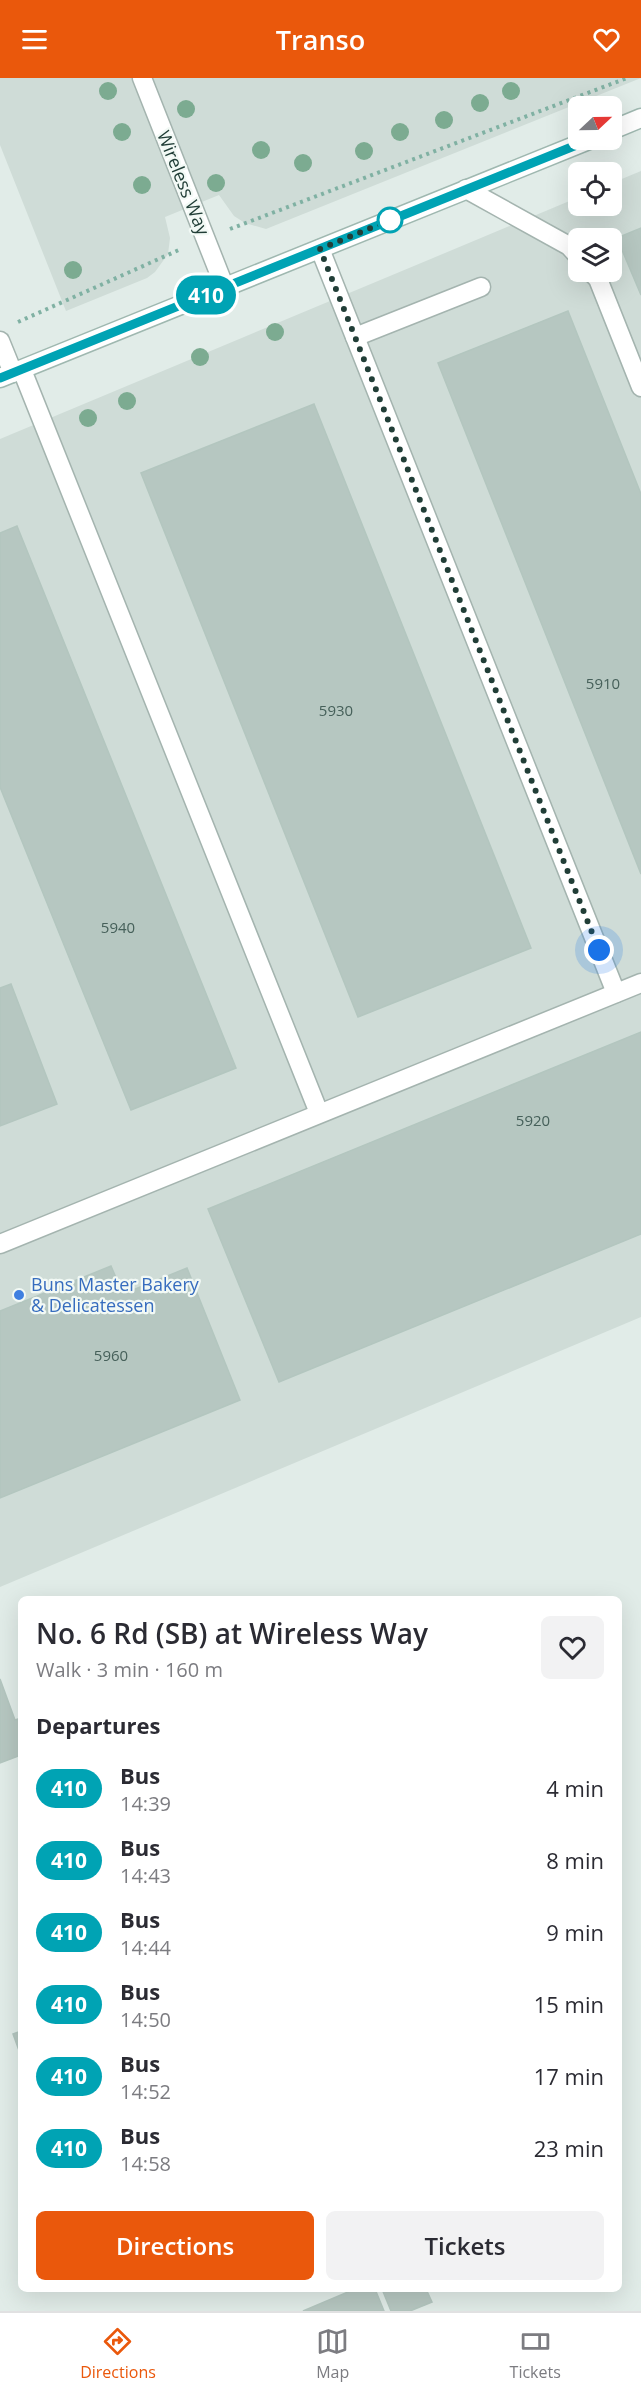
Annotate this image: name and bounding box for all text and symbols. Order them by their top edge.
text: Transo [276,21,365,58]
icon: menu [18,23,51,56]
icon: heart [590,23,623,56]
north arrow [568,96,622,150]
map controls [568,96,622,282]
street label: Wireless Way [152,127,216,239]
button: locate [568,162,622,216]
unlabelled marker [377,207,403,233]
button: layers [568,228,622,282]
line badge: 410 [172,276,240,314]
text: 410 [188,281,224,309]
house number: 5910 [586,673,620,693]
house number: 5930 [319,700,353,720]
house number: 5940 [101,917,135,937]
your location [584,935,614,965]
house number: 5920 [516,1110,550,1130]
place label: Buns Master Bakery & Delicatessen [31,1272,200,1317]
marker: Buns Master Bakery & Delicatessen [12,1288,26,1302]
house number: 5960 [94,1345,128,1365]
text: No. 6 Rd (SB) at Wireless Way [36,1614,428,1652]
button: heart [541,1616,604,1679]
text: Walk · 3 min · 160 m [36,1656,223,1683]
text: Departures [36,1710,160,1740]
text: Bus [120,1760,160,1790]
text: 4 min [546,1773,604,1803]
text: 410 [51,1774,87,1802]
text: 14:39 [120,1790,171,1817]
text: Bus [120,1832,160,1862]
text: 8 min [546,1845,604,1875]
text: 410 [51,1846,87,1874]
text: 14:43 [120,1862,171,1889]
text: Bus [120,1904,160,1934]
text: 9 min [546,1917,604,1947]
text: 410 [51,1918,87,1946]
text: 14:44 [120,1934,171,1961]
text: Bus [120,1976,160,2006]
text: 15 min [534,1989,604,2019]
text: 410 [51,1990,87,2018]
text: 14:50 [120,2006,171,2033]
text: Bus [120,2048,160,2078]
text: 17 min [534,2061,604,2091]
text: 410 [51,2062,87,2090]
text: 14:52 [120,2078,171,2105]
text: Bus [120,2120,160,2150]
text: 23 min [534,2133,604,2163]
text: 410 [51,2134,87,2162]
text: 14:58 [120,2150,171,2177]
button: Directions [36,2211,314,2280]
button: Tickets [326,2211,604,2280]
tab: Directions [80,2325,156,2383]
tab: Map [316,2325,349,2383]
tab: Tickets [510,2325,561,2383]

